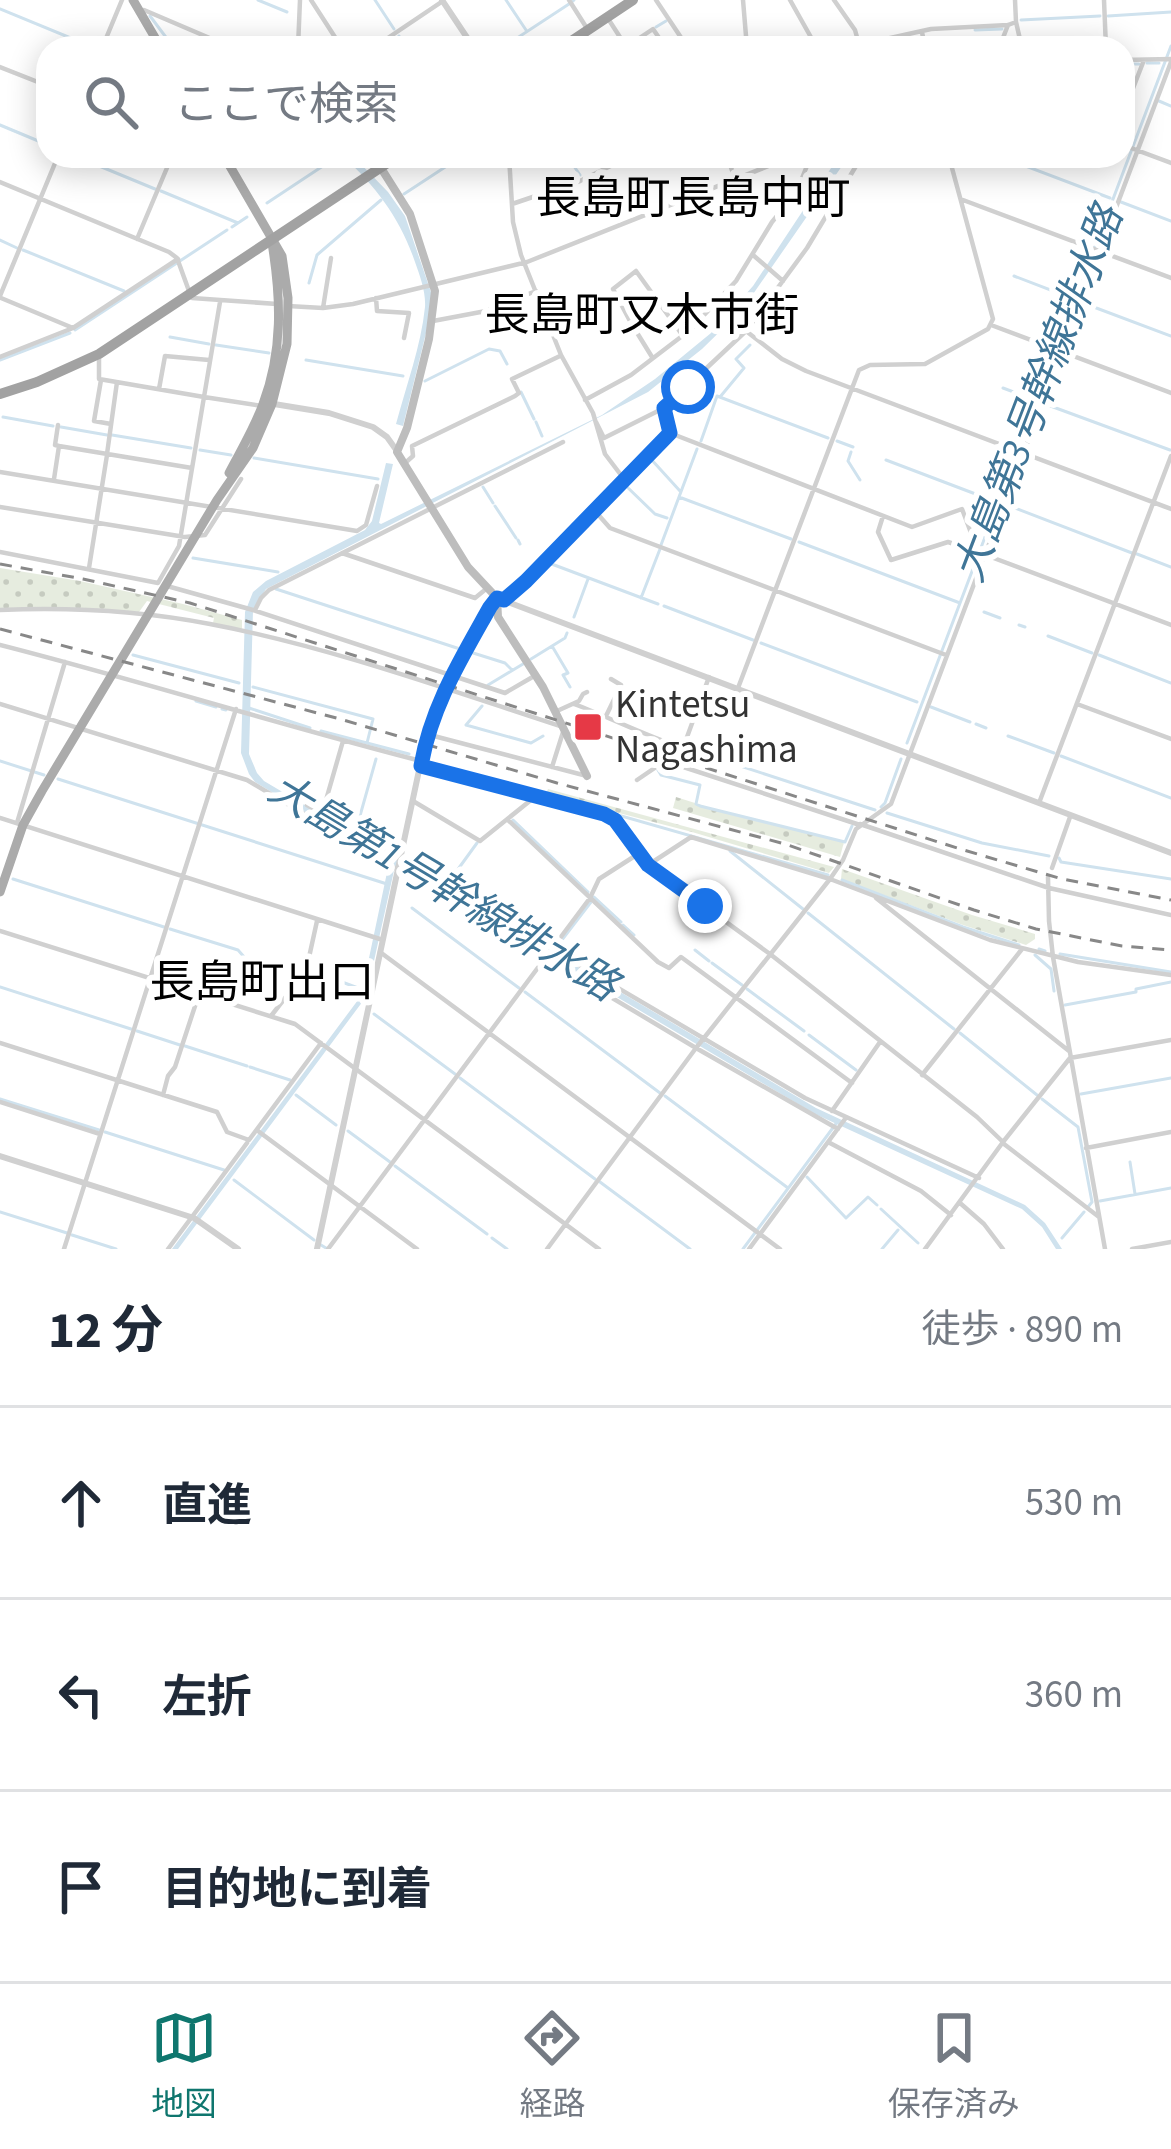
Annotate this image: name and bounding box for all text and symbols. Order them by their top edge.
search box [36,36,1135,168]
icon: search [78,69,144,135]
text: ここで検索 [174,73,399,137]
district label: 長島町長島中町 [535,167,851,231]
water label: 大島第3号幹線排水路 [940,195,1139,591]
district label: 長島町又木市街 [484,284,800,348]
route start [661,360,715,414]
place label: Kintetsu Nagashima [615,677,798,778]
marker: Kintetsu Nagashima [572,711,604,743]
water label: 大島第1号幹線排水路 [257,760,632,1018]
route end [678,879,732,933]
district label: 長島町出口 [149,951,375,1015]
text: 12 分 [48,1295,163,1367]
text: 徒歩 · 890 m [921,1302,1123,1358]
icon: ahead [48,1470,114,1536]
text: 直進 [162,1474,252,1538]
text: 530 m [1025,1475,1123,1531]
icon: left [48,1662,114,1728]
text: 左折 [162,1666,252,1730]
text: 360 m [1025,1667,1123,1723]
icon: arrive [48,1854,114,1920]
text: 目的地に到着 [162,1858,432,1922]
tab: 地図 [151,2005,217,2128]
tab: 経路 [519,2005,585,2128]
tab: 保存済み [888,2005,1020,2128]

